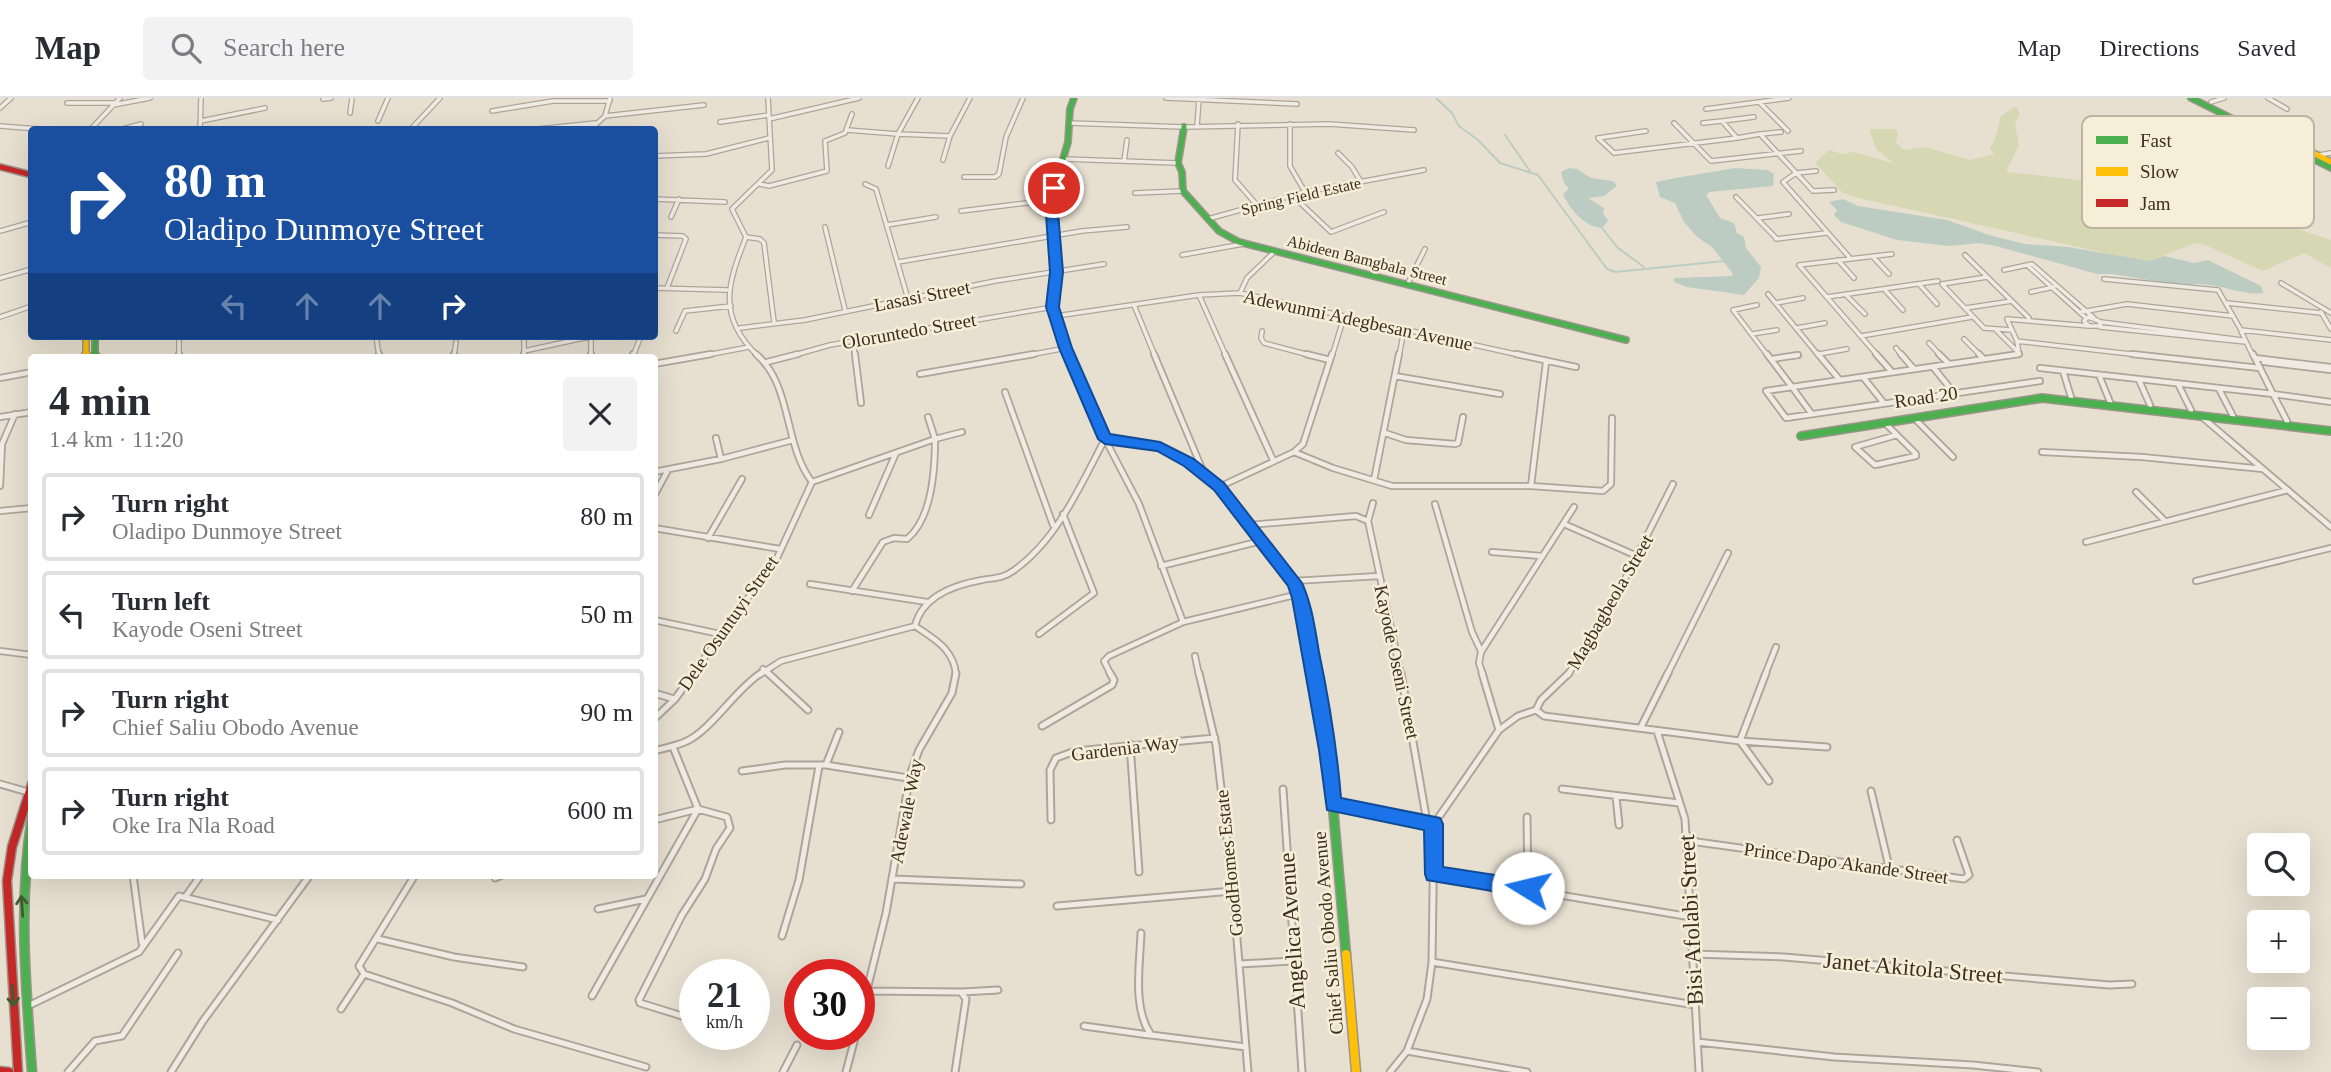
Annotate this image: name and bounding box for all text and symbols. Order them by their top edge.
search box [143,17,633,80]
icon: search [167,29,205,67]
text: Map [35,30,101,66]
text: Search here [223,33,345,62]
text: Map [2017,35,2061,61]
text: Directions [2099,35,2199,61]
text: Saved [2237,35,2296,61]
legend [2082,116,2314,228]
text: Fast [2140,130,2172,151]
text: 80 m [164,153,266,208]
icon: right [49,154,140,245]
pin [1024,158,1084,218]
text: Slow [2140,161,2179,182]
icon: arrive [1035,169,1073,207]
street label: Spring Field Estate [1239,174,1363,219]
text: Jam [2140,193,2171,214]
text: Oladipo Dunmoye Street [164,211,484,247]
street label: Abideen Bamgbala Street [1285,232,1449,289]
street label: Lasasi Street [872,276,973,316]
street label: Adewunmi Adegbesan Avenue [1241,285,1475,355]
icon: left [215,287,253,325]
icon: ahead [288,287,326,325]
icon: ahead [361,287,399,325]
icon: right [434,287,472,325]
street label: Oloruntedo Street [840,309,978,353]
button: close [563,377,637,451]
text: 4 min [49,378,151,424]
street label: Road 20 [1893,382,1959,412]
text: 1.4 km · 11:20 [49,427,184,452]
text: Turn right [112,489,229,518]
icon: right [53,498,91,536]
text: 80 m [580,502,633,531]
text: Oladipo Dunmoye Street [112,519,342,544]
street label: Magbagbeola Street [1563,530,1658,673]
street label: Dele Osuntuyi Street [674,551,783,694]
street label: Kayode Oseni Street [1370,583,1424,742]
text: Turn left [112,587,210,616]
icon: left [53,596,91,634]
text: 50 m [580,600,633,629]
text: Kayode Oseni Street [112,617,302,642]
text: Turn right [112,685,229,714]
icon: right [53,694,91,732]
text: 90 m [580,698,633,727]
text: Chief Saliu Obodo Avenue [112,715,359,740]
street label: Gardenia Way [1070,731,1181,765]
street label: Adewale Way [886,756,927,865]
text: Turn right [112,783,229,812]
street label: GoodHomes Estate [1211,789,1247,937]
icon: right [53,792,91,830]
text: 600 m [567,796,633,825]
text: Oke Ira Nla Road [112,813,275,838]
street label: Chief Saliu Obodo Avenue [1309,831,1347,1035]
street label: Bisi Afolabi Street [1674,833,1708,1006]
map controls [2247,833,2310,1050]
button: search [2247,833,2310,896]
street label: Prince Dapo Akande Street [1742,838,1950,888]
position arrow [1491,851,1565,925]
street label: Angelica Avenue [1274,852,1310,1010]
one-way arrow [15,895,28,918]
button: + [2247,910,2310,973]
street label: Janet Akitola Street [1822,948,2004,988]
speed limit sign: 30 [784,959,875,1050]
text: 21 [707,976,742,1015]
one-way arrow [7,984,20,1007]
button: − [2247,987,2310,1050]
text: km/h [706,1012,743,1032]

